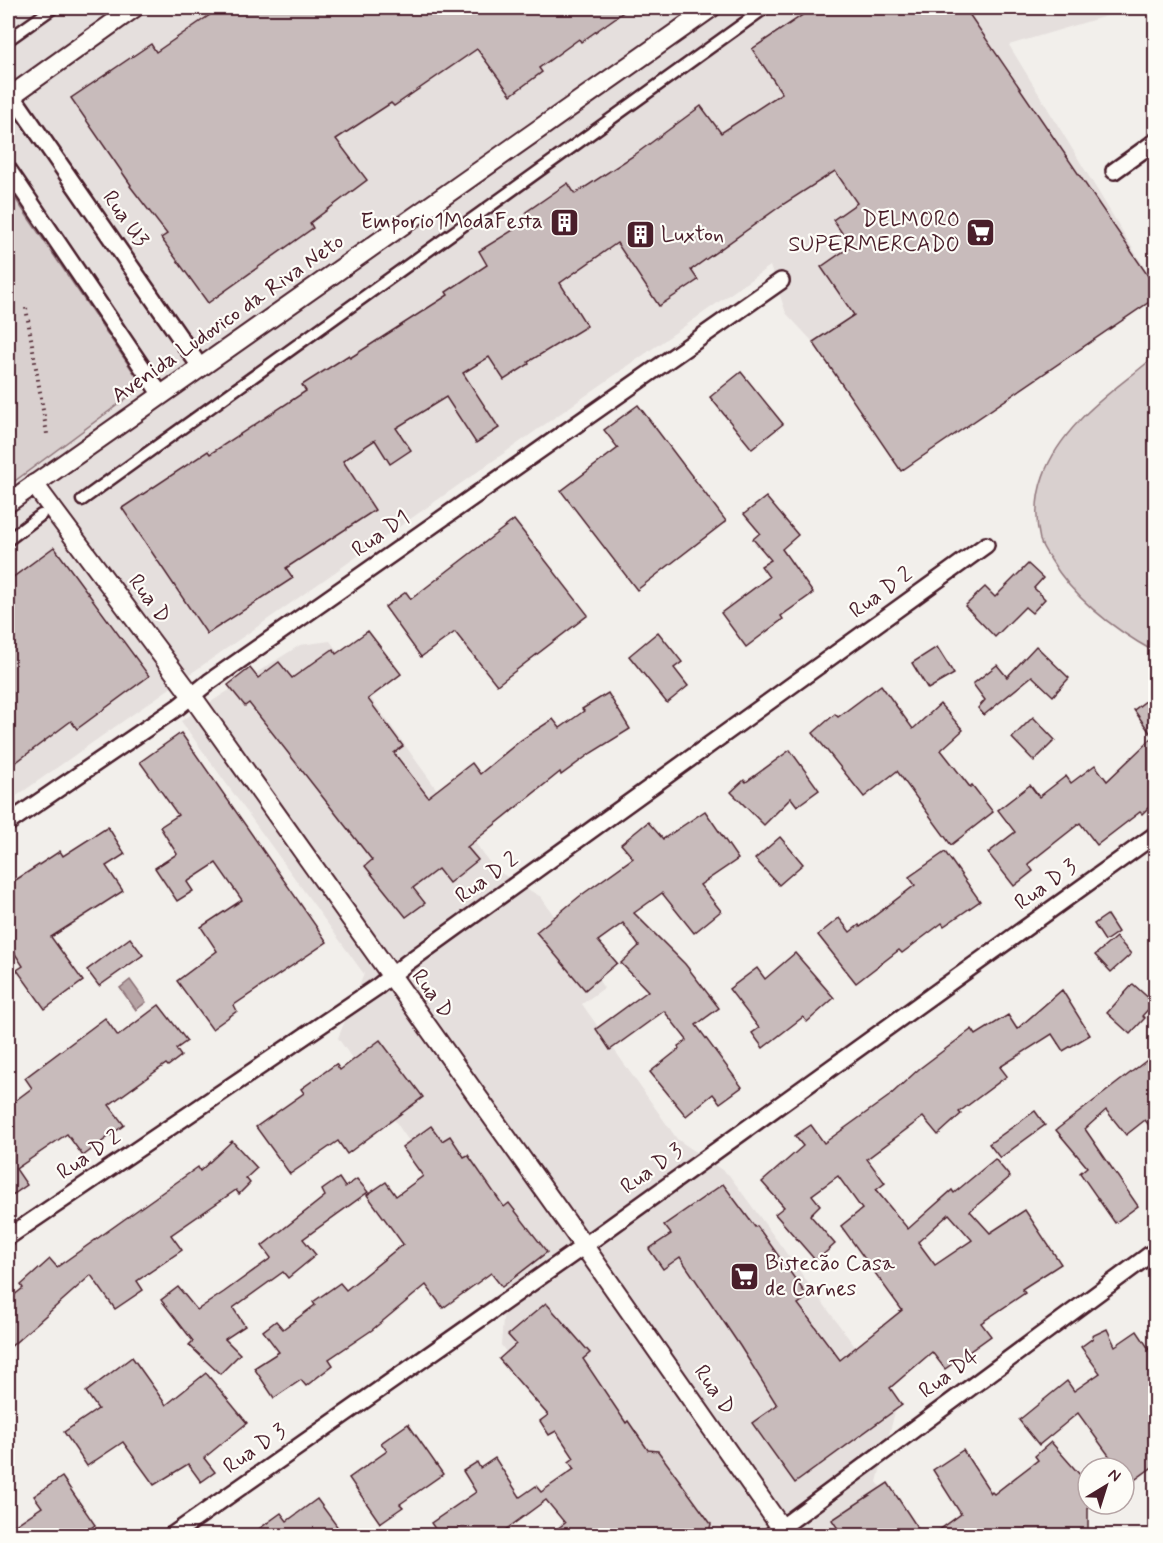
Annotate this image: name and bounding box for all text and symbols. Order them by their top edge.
street label: Rua U3 [96,185,155,253]
building icon: Emporio1ModaFesta [548,206,580,238]
place label: DELMORO SUPERMERCADO [788,206,960,259]
place label: Emporio1ModaFesta [360,208,543,236]
supermarket icon: DELMORO SUPERMERCADO [965,217,997,249]
building icon: Luxton [624,219,656,251]
place label: Luxton [661,221,724,249]
street label: Avenida Ludovico da Riva Neto [106,228,350,410]
street label: Rua D1 [347,504,415,564]
street label: Rua D 2 [844,561,918,625]
street label: Rua D [121,569,177,629]
street label: Rua D 2 [450,846,524,910]
street label: Rua D 3 [1009,853,1083,917]
street label: Rua D [405,964,459,1024]
street label: Rua D 2 [52,1123,127,1187]
street label: Rua D 3 [615,1137,689,1201]
place label: Bistecão Casa de Carnes [765,1250,896,1303]
supermarket icon: Bistecão Casa de Carnes [728,1261,760,1293]
street label: Rua D4 [913,1343,985,1405]
street label: Rua D [687,1360,741,1420]
street label: Rua D 3 [218,1417,292,1481]
north arrow [1076,1456,1136,1516]
text: N [1104,1464,1125,1487]

